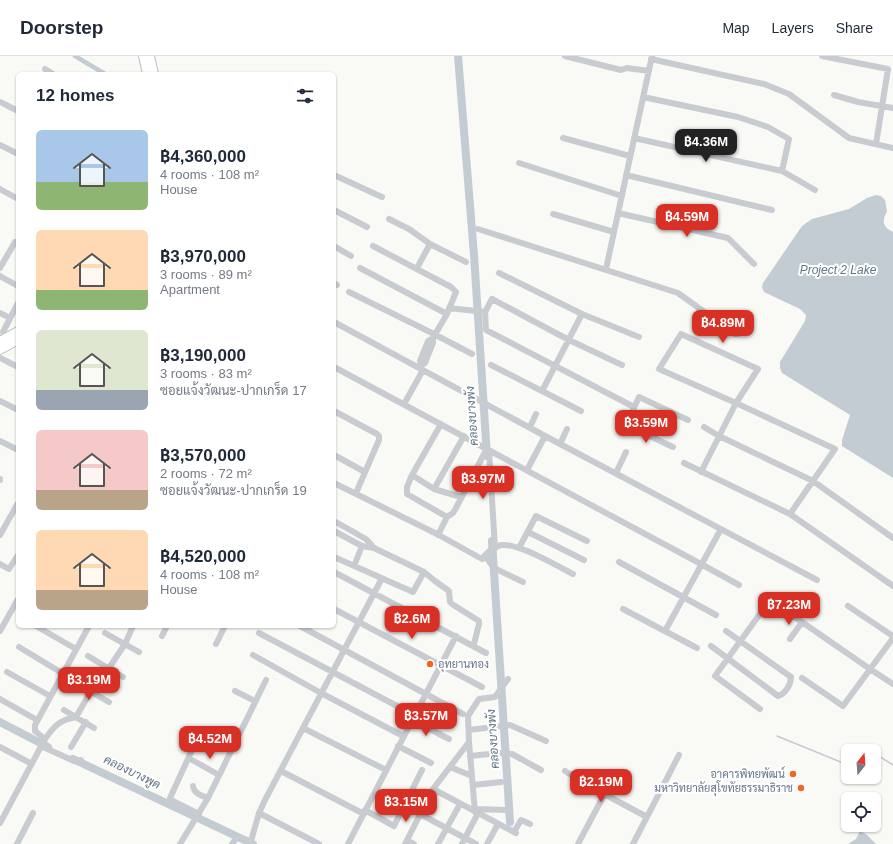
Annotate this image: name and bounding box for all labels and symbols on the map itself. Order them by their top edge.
pin: ฿4.36M [673,129,739,163]
pin: ฿4.59M [654,204,720,238]
water label: Project 2 Lake [800,263,877,277]
pin: ฿4.89M [690,310,756,344]
water label: คลองบางพัง [463,385,481,446]
pin: ฿3.59M [613,410,679,444]
pin: ฿3.97M [450,466,516,500]
pin: ฿7.23M [756,592,822,626]
pin: ฿2.6M [384,606,440,640]
place label: อุทยานทอง [438,658,489,673]
marker: อุทยานทอง [425,659,435,669]
pin: ฿3.19M [56,667,122,701]
pin: ฿3.57M [393,703,459,737]
water label: คลองบางพัง [484,708,502,769]
pin: ฿4.52M [177,726,243,760]
north arrow [841,744,881,784]
water label: คลองบางพูด [101,752,163,793]
place label: อาคารพิทยพัฒน์ [710,766,785,780]
pin: ฿2.19M [568,769,634,803]
marker: อาคารพิทยพัฒน์ [788,769,798,779]
place label: มหาวิทยาลัยสุโขทัยธรรมาธิราช [654,780,793,797]
marker: มหาวิทยาลัยสุโขทัยธรรมาธิราช [796,783,806,793]
pin: ฿3.15M [373,789,439,823]

